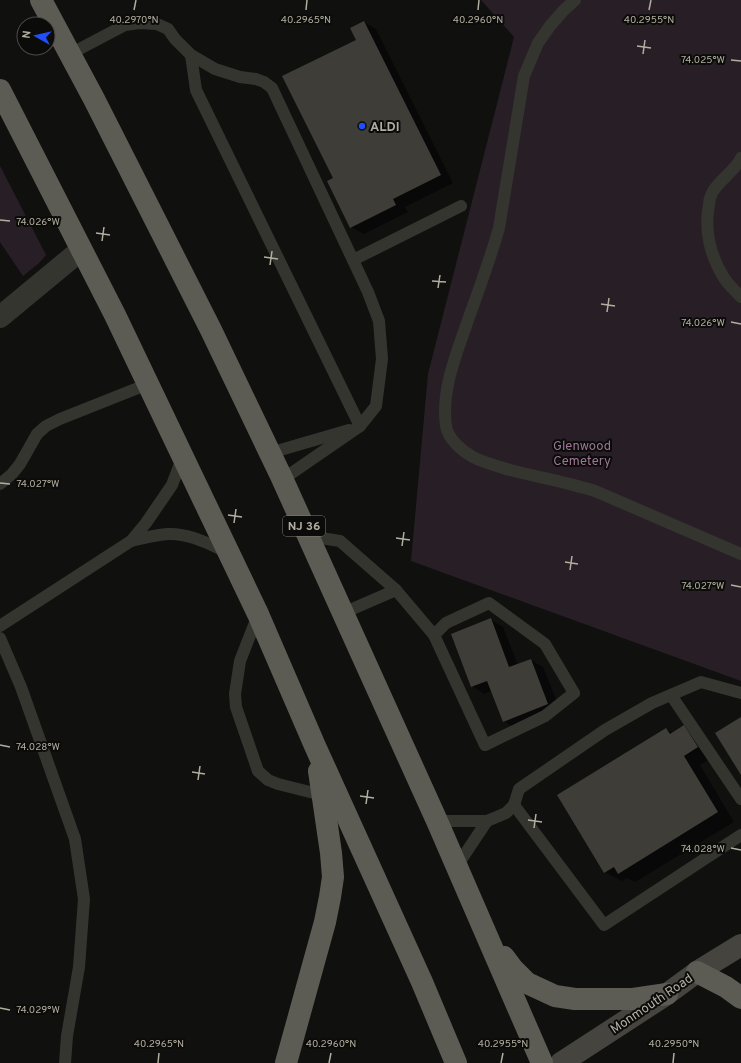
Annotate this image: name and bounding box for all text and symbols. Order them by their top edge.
text: 40.2970°N [109,14,159,27]
text: 40.2965°N [281,14,331,27]
text: 40.2960°N [453,14,503,27]
text: 40.2955°N [624,14,674,27]
north arrow [16,16,56,56]
text: N [20,30,35,40]
text: 74.025°W [681,54,725,67]
place label: ALDI [370,120,400,136]
marker: ALDI [357,121,367,131]
text: 74.026°W [16,216,60,229]
text: 74.026°W [681,317,725,330]
park label: Glenwood Cemetery [553,439,611,470]
text: 74.027°W [17,478,59,491]
road number: NJ 36 [283,516,325,536]
text: 74.027°W [682,580,724,593]
text: 74.028°W [16,741,60,754]
text: 74.028°W [681,843,725,856]
street label: Monmouth Road [608,971,696,1038]
text: 74.029°W [16,1004,60,1017]
text: 40.2965°N [134,1038,184,1051]
text: 40.2960°N [306,1038,356,1051]
text: 40.2955°N [478,1038,528,1051]
text: 40.2950°N [649,1038,699,1051]

